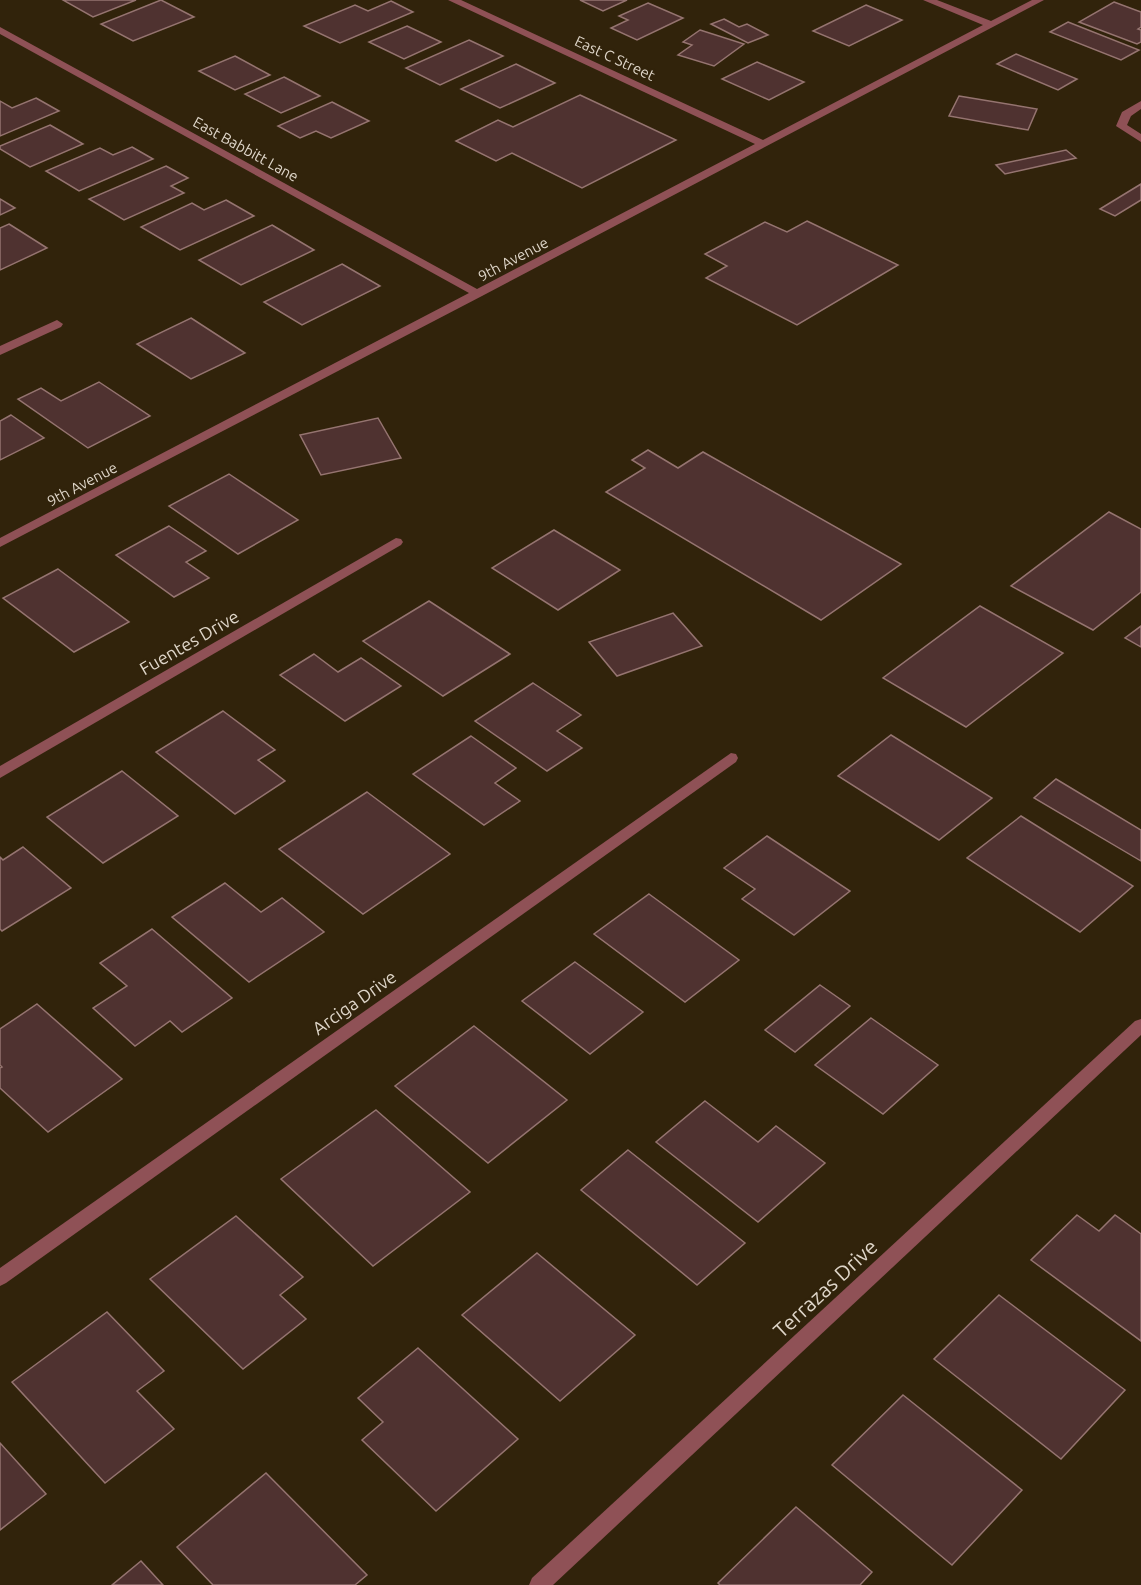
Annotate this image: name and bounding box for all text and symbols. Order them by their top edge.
street label: East C Street [572,32,658,84]
street label: East Babbitt Lane [190,113,302,185]
street label: 9th Avenue [475,233,551,285]
street label: 9th Avenue [44,458,120,510]
street label: Fuentes Drive [136,606,242,678]
street label: Arciga Drive [308,966,400,1038]
street label: Terrazas Drive [768,1234,882,1342]

